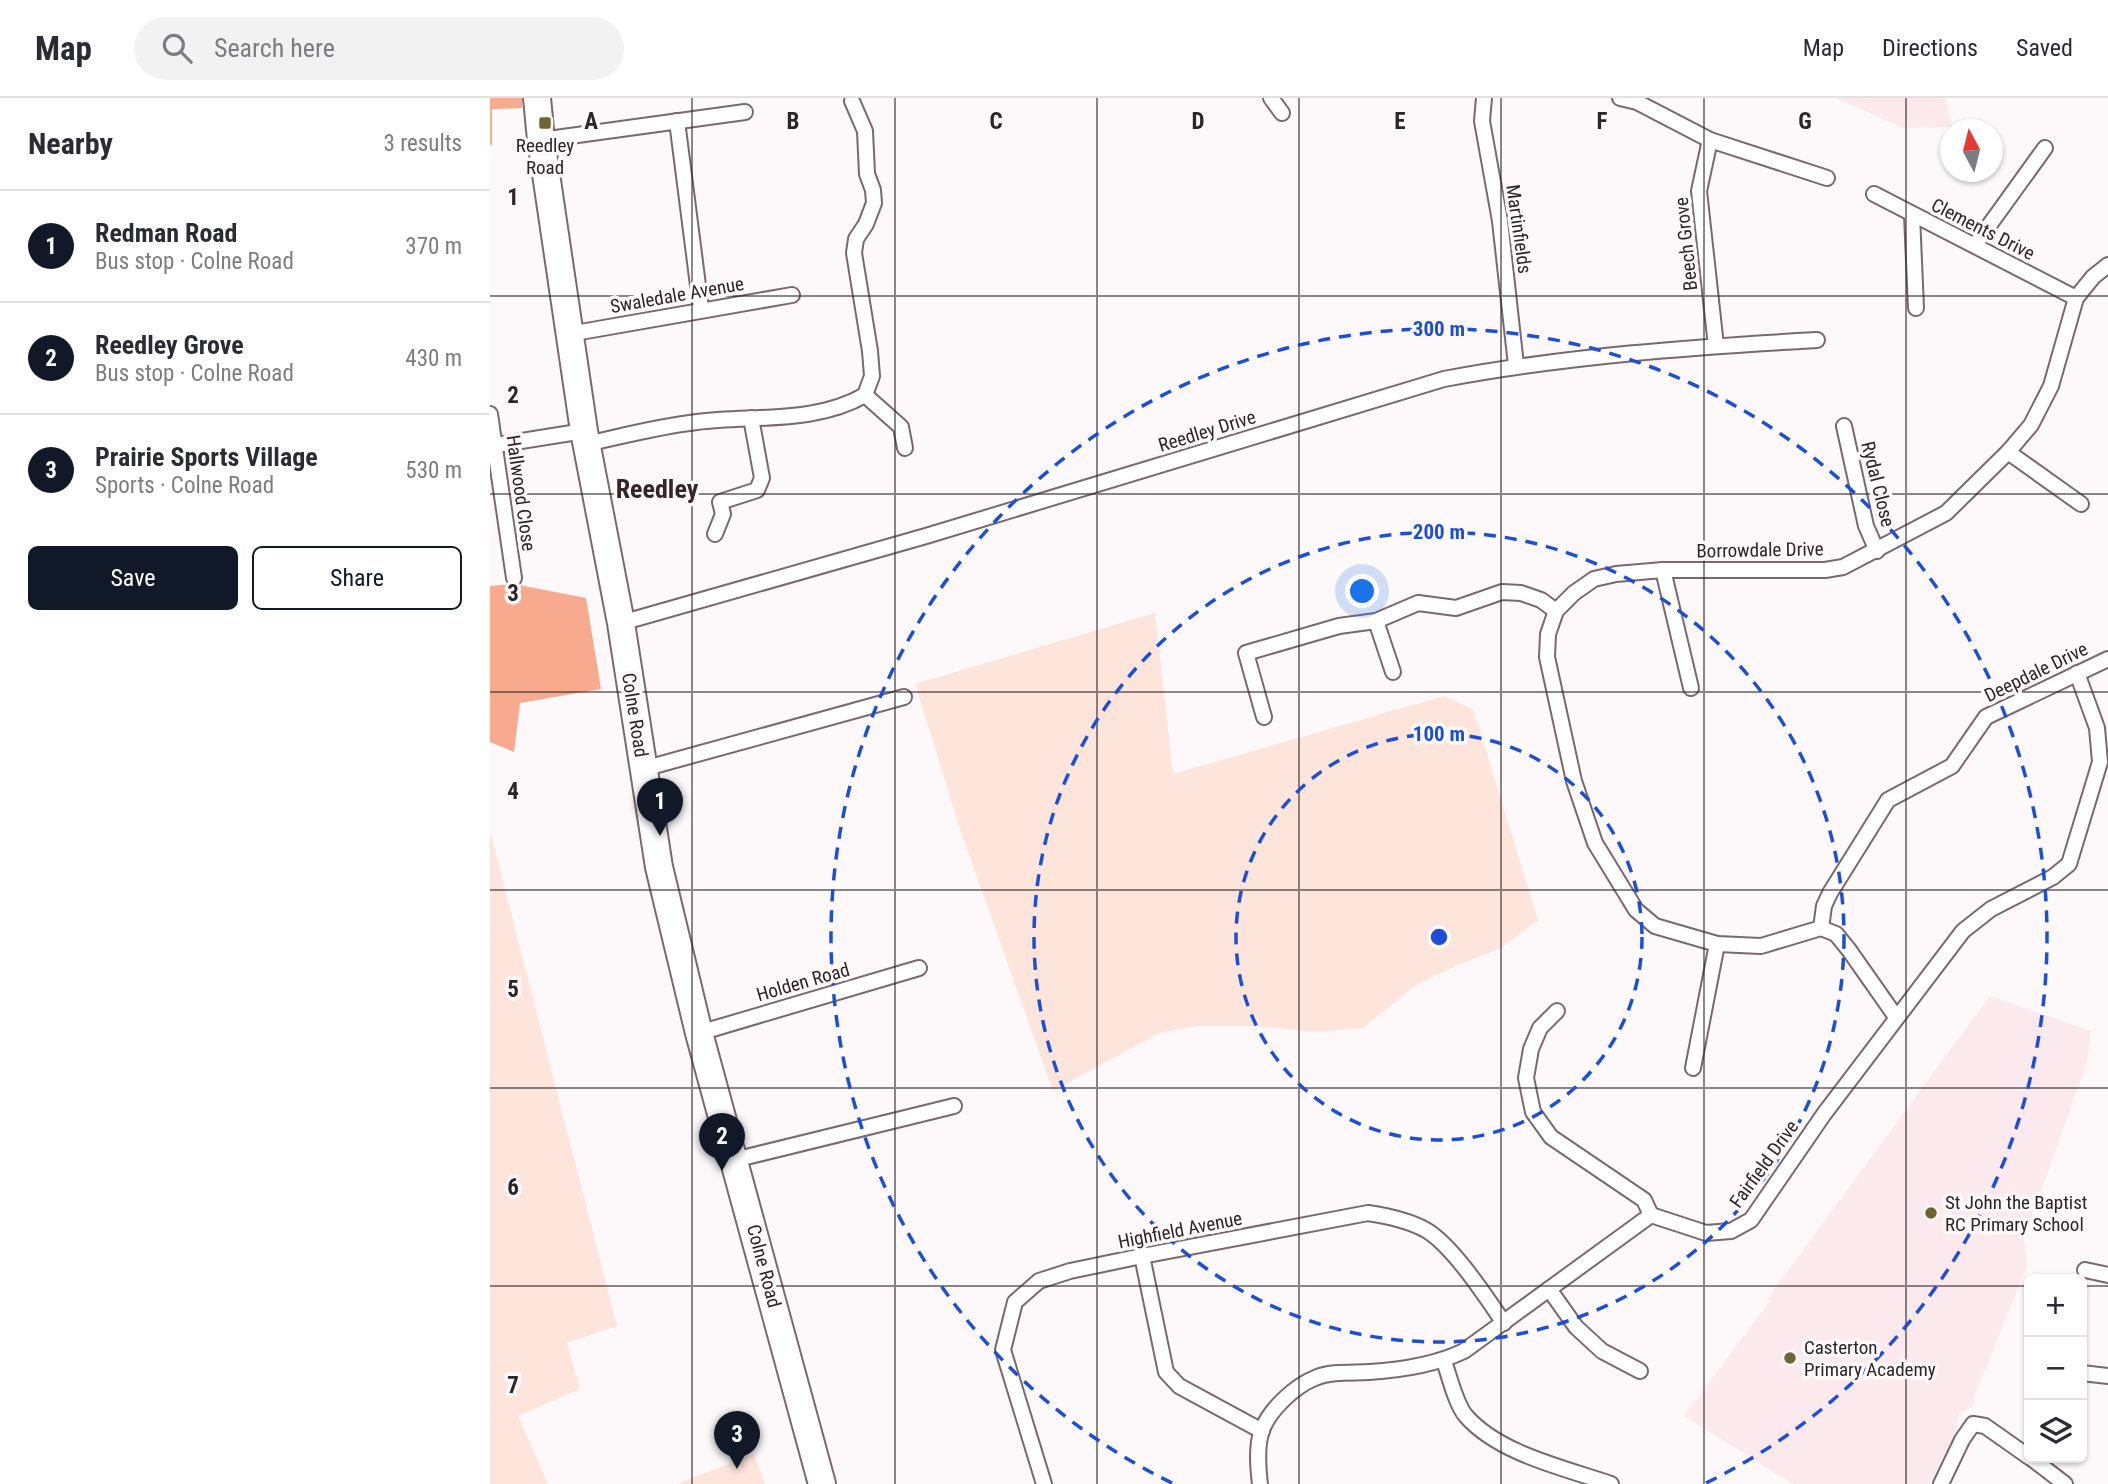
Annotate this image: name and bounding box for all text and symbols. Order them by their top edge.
search box [134,17,624,80]
text: Map [35,29,92,68]
icon: search [158,29,196,67]
text: Search here [214,33,335,63]
text: Map [1803,34,1844,62]
text: Directions [1882,34,1978,62]
text: Saved [2016,34,2073,62]
text: A [584,108,598,135]
text: B [787,108,799,135]
text: C [989,108,1003,135]
text: D [1192,108,1205,135]
text: E [1394,108,1406,135]
text: F [1597,108,1608,135]
text: G [1798,108,1812,135]
marker: Reedley Road [537,115,553,131]
north arrow [1940,119,2003,182]
text: Nearby [28,126,113,161]
text: 3 results [384,130,462,157]
place label: Reedley Road [516,134,574,179]
street label: Martinfields [1501,183,1537,275]
text: 1 [507,184,519,211]
street label: Clements Drive [1927,193,2039,265]
street label: Beech Grove [1670,196,1702,292]
text: Redman Road [95,218,238,248]
text: 1 [45,233,57,260]
text: 370 m [405,233,462,260]
text: Bus stop · Colne Road [95,248,294,275]
street label: Swaledale Avenue [608,272,746,318]
text: 300 m [1413,317,1465,341]
text: Reedley Grove [95,330,244,360]
text: 2 [45,345,57,372]
text: 430 m [405,345,462,372]
text: Bus stop · Colne Road [95,360,294,387]
text: 2 [507,382,519,409]
street label: Reedley Drive [1156,405,1259,457]
street label: Hallwood Close [501,433,541,553]
street label: Rydal Close [1856,439,1900,529]
text: Prairie Sports Village [95,442,318,472]
text: 3 [45,457,57,484]
text: 530 m [405,457,462,484]
text: Sports · Colne Road [95,472,274,499]
district label: Reedley [616,474,699,504]
text: 200 m [1413,520,1465,544]
street label: Borrowdale Drive [1696,537,1824,563]
button: Save [28,546,238,610]
button: Share [252,546,462,610]
your location [1345,574,1379,608]
text: 3 [507,580,519,607]
street label: Deepdale Drive [1981,637,2091,707]
street label: Colne Road [617,671,653,759]
text: 100 m [1413,722,1465,746]
text: 4 [507,778,519,805]
pin: 1 [637,778,683,836]
centre of rings [1427,925,1451,949]
street label: Holden Road [754,958,852,1006]
text: 5 [507,976,519,1003]
pin: 2 [699,1113,745,1171]
street label: Fairfield Drive [1725,1116,1803,1212]
text: 6 [507,1174,519,1201]
place label: St John the Baptist RC Primary School [1945,1191,2087,1236]
marker: St John the Baptist RC Primary School [1923,1205,1939,1221]
street label: Highfield Avenue [1116,1207,1244,1253]
street label: Colne Road [742,1222,786,1310]
map controls [2024,1274,2087,1463]
button: + [2024,1274,2087,1337]
place label: Casterton Primary Academy [1804,1336,1936,1381]
button: − [2024,1337,2087,1400]
marker: Casterton Primary Academy [1782,1350,1798,1366]
text: 7 [507,1372,519,1399]
button: layers [2024,1400,2087,1463]
pin: 3 [714,1411,760,1469]

